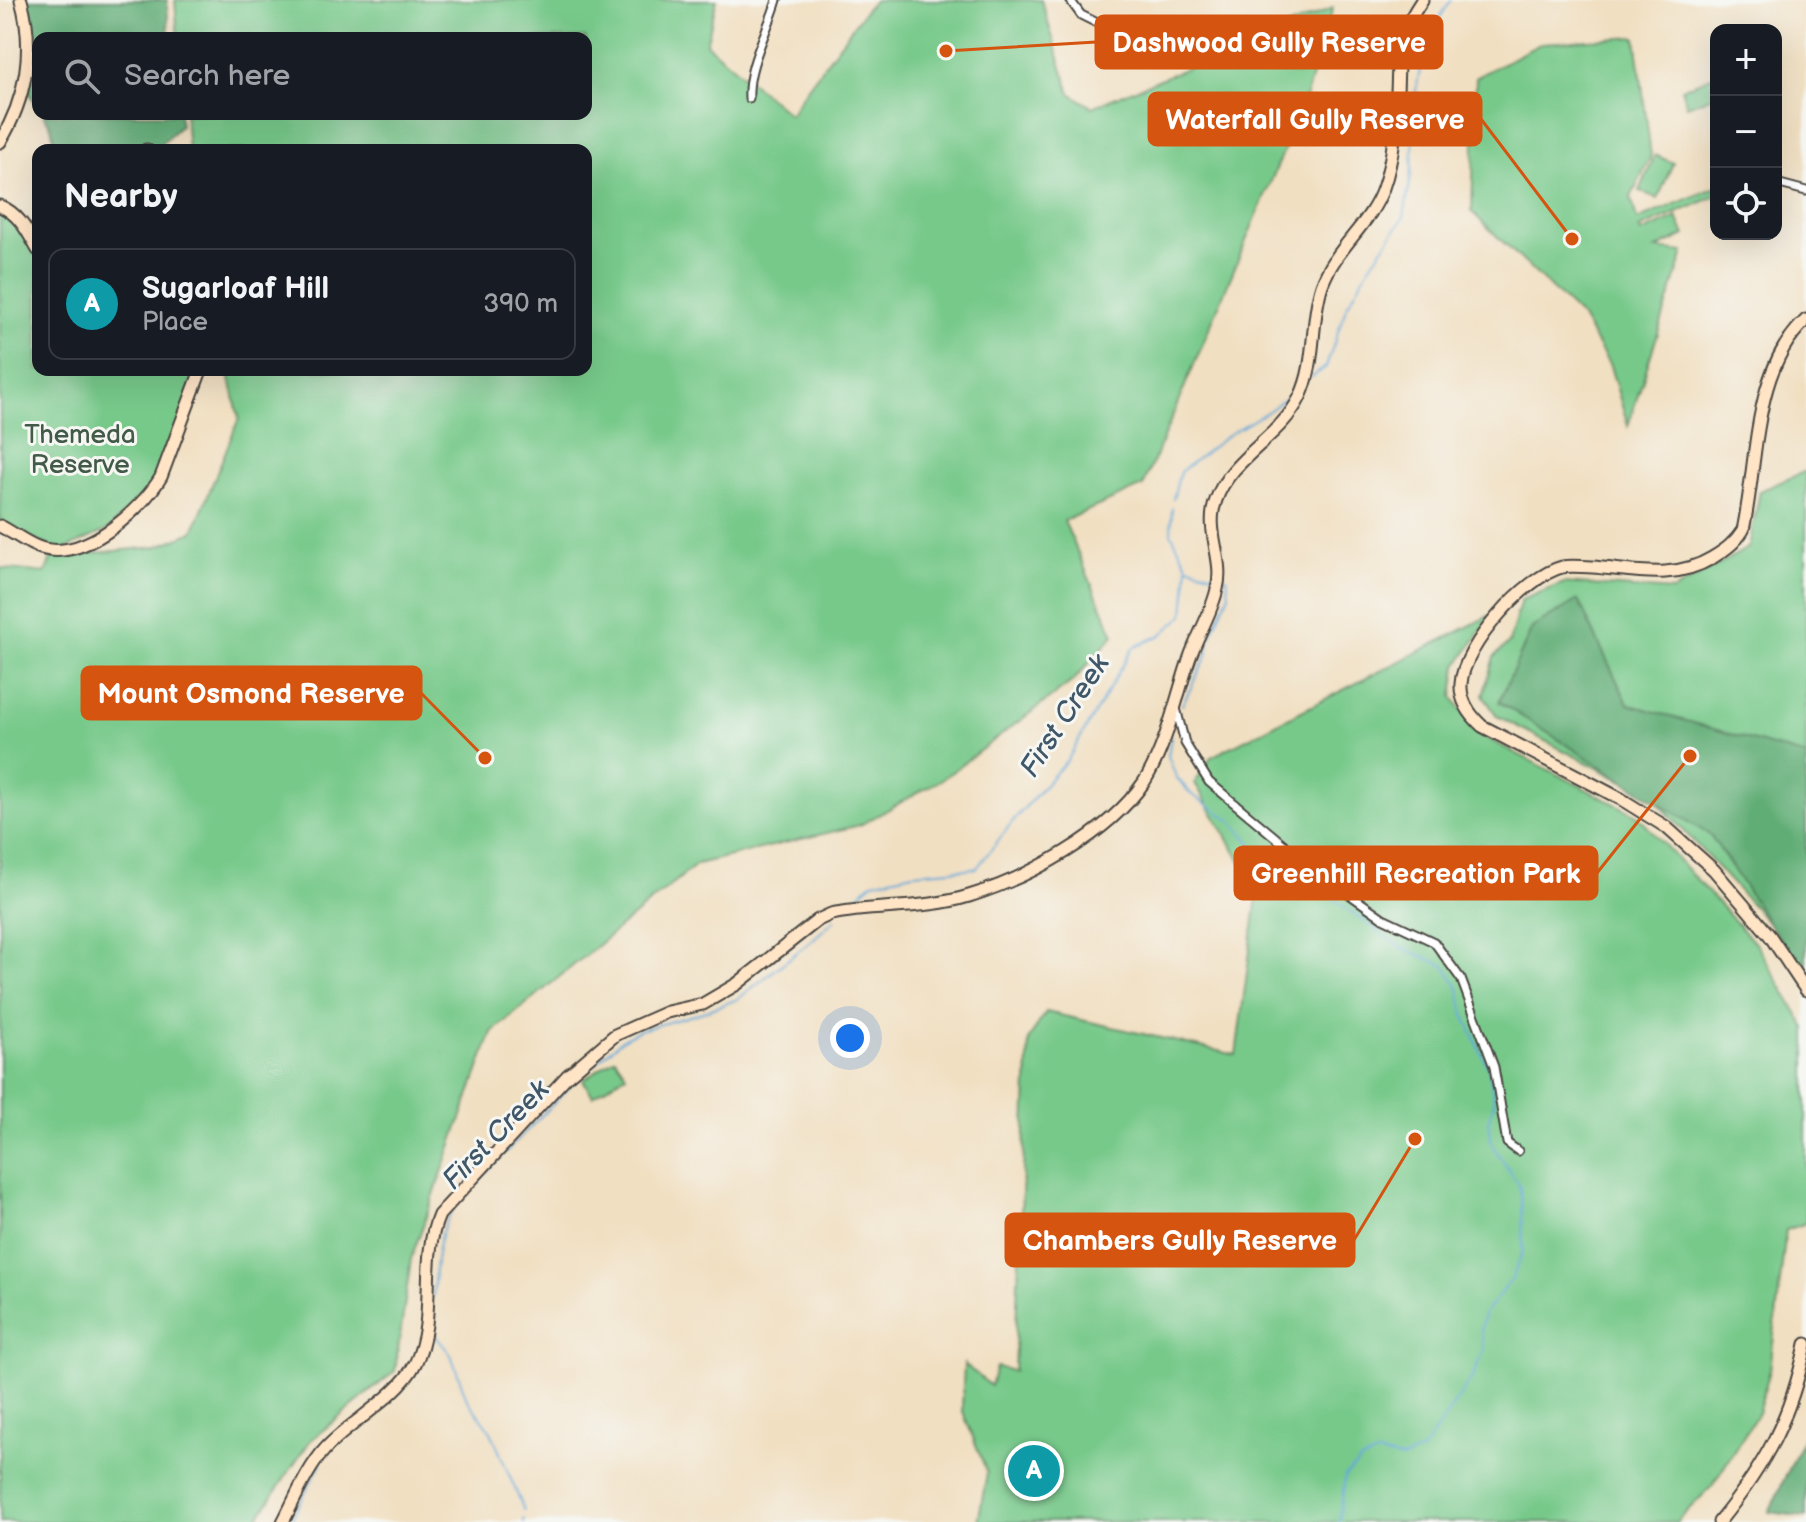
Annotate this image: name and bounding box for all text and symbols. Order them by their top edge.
callout: Dashwood Gully Reserve [1096,16,1442,68]
map controls [1710,24,1782,240]
button: + [1710,24,1782,96]
text: Dashwood Gully Reserve [1112,27,1426,60]
search box [32,32,592,120]
icon: search [60,54,104,98]
text: Search here [124,58,290,94]
callout: Waterfall Gully Reserve [1149,93,1481,145]
button: − [1710,96,1782,168]
text: Waterfall Gully Reserve [1165,104,1465,137]
button: locate [1710,168,1782,240]
text: Nearby [64,176,178,217]
text: Sugarloaf Hill [142,271,329,307]
text: A [84,289,100,320]
text: 390 m [483,289,558,320]
text: Place [142,307,208,338]
park label: Themeda Reserve [24,420,136,481]
water label: First Creek [1013,648,1117,783]
callout: Mount Osmond Reserve [82,667,421,719]
text: Mount Osmond Reserve [97,678,405,711]
callout: Greenhill Recreation Park [1235,847,1597,899]
text: Greenhill Recreation Park [1251,858,1581,891]
your location [830,1018,870,1058]
water label: First Creek [436,1073,557,1197]
callout: Chambers Gully Reserve [1006,1214,1354,1266]
text: Chambers Gully Reserve [1023,1225,1337,1258]
pin: A [1008,1441,1060,1501]

